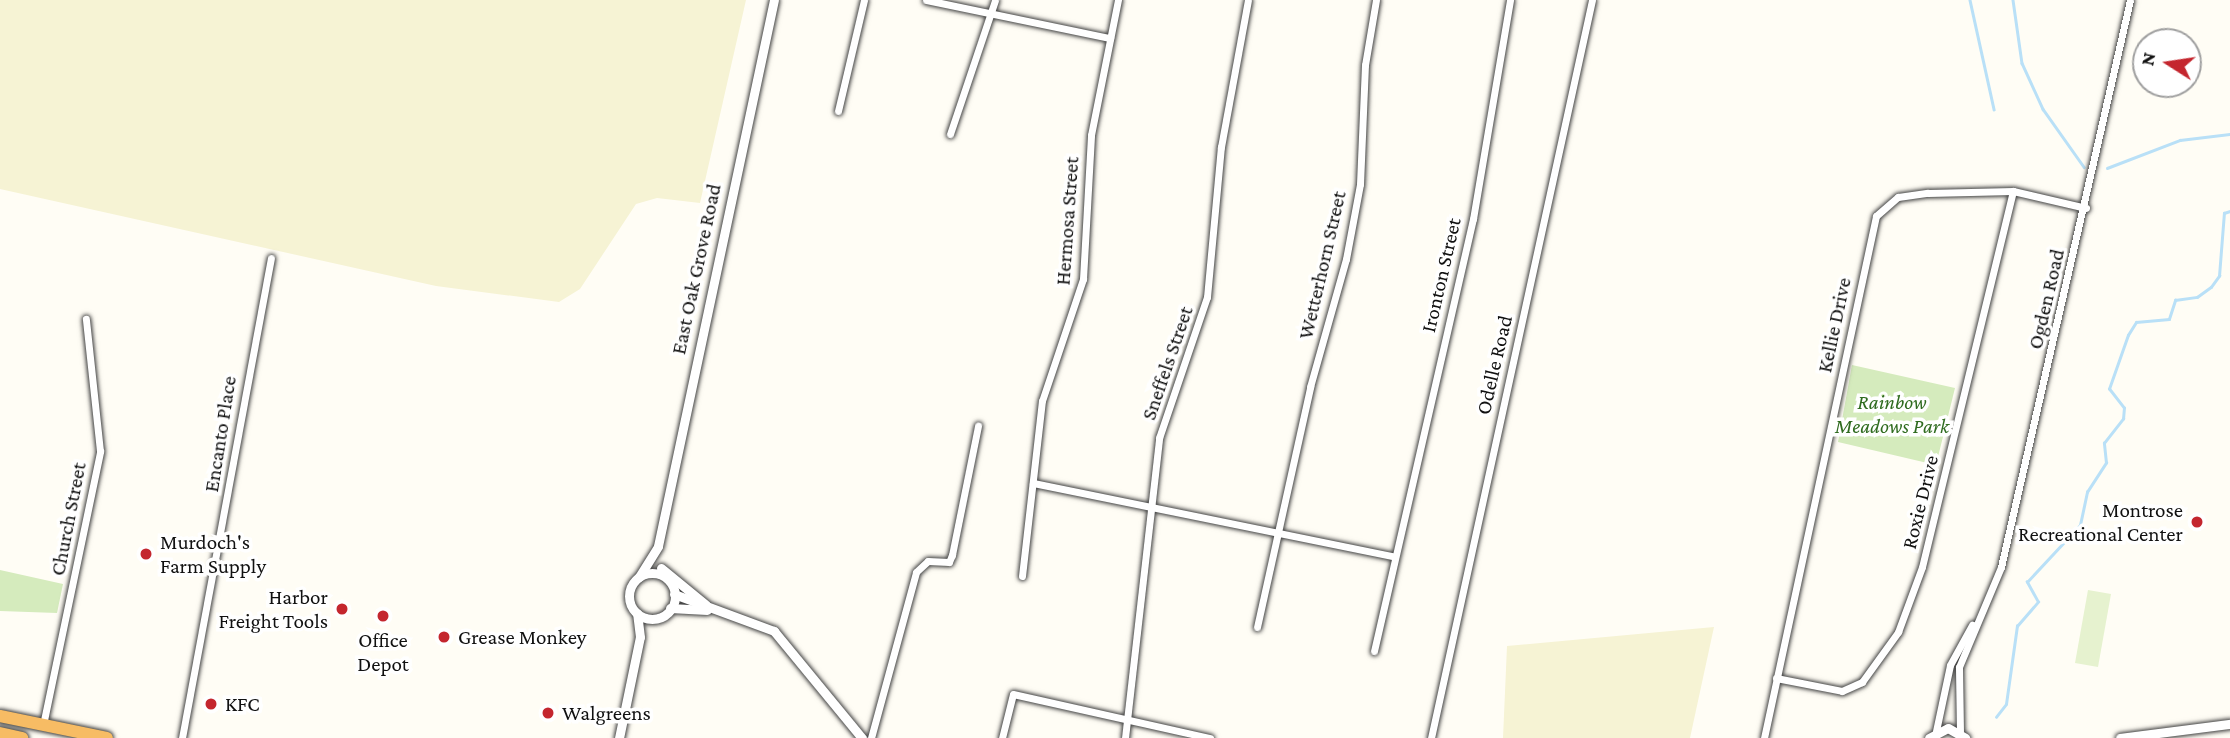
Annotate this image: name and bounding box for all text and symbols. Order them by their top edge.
north arrow [2132,28,2202,98]
text: N [2136,50,2160,67]
street label: Hermosa Street [1050,156,1084,286]
street label: East Oak Grove Road [666,181,726,357]
street label: Wetterhorn Street [1293,188,1351,342]
street label: Ironton Street [1416,215,1466,335]
street label: Ogden Road [2022,246,2070,352]
street label: Kellie Drive [1812,275,1856,375]
street label: Sneffels Street [1136,303,1198,423]
street label: Odelle Road [1470,313,1518,417]
street label: Encanto Place [198,374,242,494]
park label: Rainbow Meadows Park [1835,389,1949,439]
street label: Roxie Drive [1896,452,1944,552]
street label: Church Street [45,460,91,578]
place label: Montrose Recreational Center [2018,497,2183,547]
marker: Montrose Recreational Center [2189,514,2205,530]
place label: Murdoch's Farm Supply [160,529,266,579]
marker: Murdoch's Farm Supply [138,546,154,562]
place label: Harbor Freight Tools [219,584,328,634]
marker: Harbor Freight Tools [334,601,350,617]
marker: Office Depot [375,608,391,624]
place label: Grease Monkey [458,624,587,650]
place label: Office Depot [357,627,409,677]
marker: Grease Monkey [436,629,452,645]
place label: KFC [225,691,260,717]
marker: KFC [203,696,219,712]
place label: Walgreens [562,700,651,726]
marker: Walgreens [540,705,556,721]

